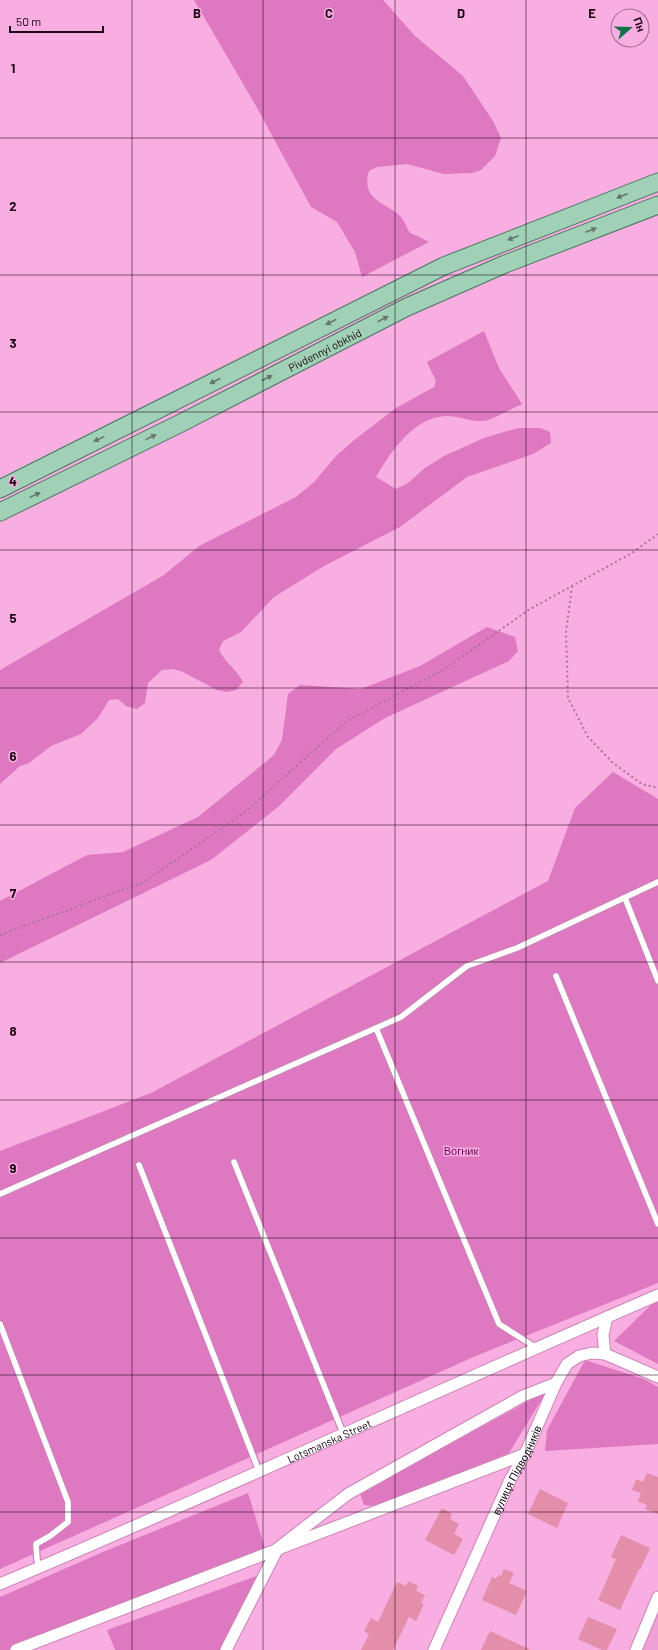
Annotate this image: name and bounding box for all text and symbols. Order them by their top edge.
text: B [193,5,201,21]
text: C [325,5,333,21]
text: D [457,5,465,21]
text: E [588,5,596,21]
scale bar [10,8,103,34]
north arrow [610,8,650,48]
text: 50 m [16,14,41,28]
text: Пн [631,15,648,33]
text: 1 [11,60,15,76]
one-way arrow [615,194,627,200]
text: 2 [9,198,17,214]
one-way arrow [586,227,598,233]
one-way arrow [506,236,518,242]
one-way arrow [377,316,389,322]
one-way arrow [326,319,337,325]
street label: Pivdennyi obkhid [286,325,363,373]
text: 3 [9,335,17,351]
one-way arrow [262,375,273,382]
one-way arrow [210,378,221,384]
one-way arrow [146,434,157,440]
one-way arrow [94,436,105,443]
text: 4 [9,473,17,489]
one-way arrow [29,492,41,498]
text: 5 [9,610,17,626]
text: 6 [10,748,17,764]
text: 7 [10,885,17,901]
text: 8 [9,1023,17,1039]
park label: Вогник [444,1144,478,1157]
text: 9 [10,1160,17,1176]
street label: Lotsmanska Street [285,1416,373,1465]
street label: вулиця Підводників [489,1423,543,1517]

